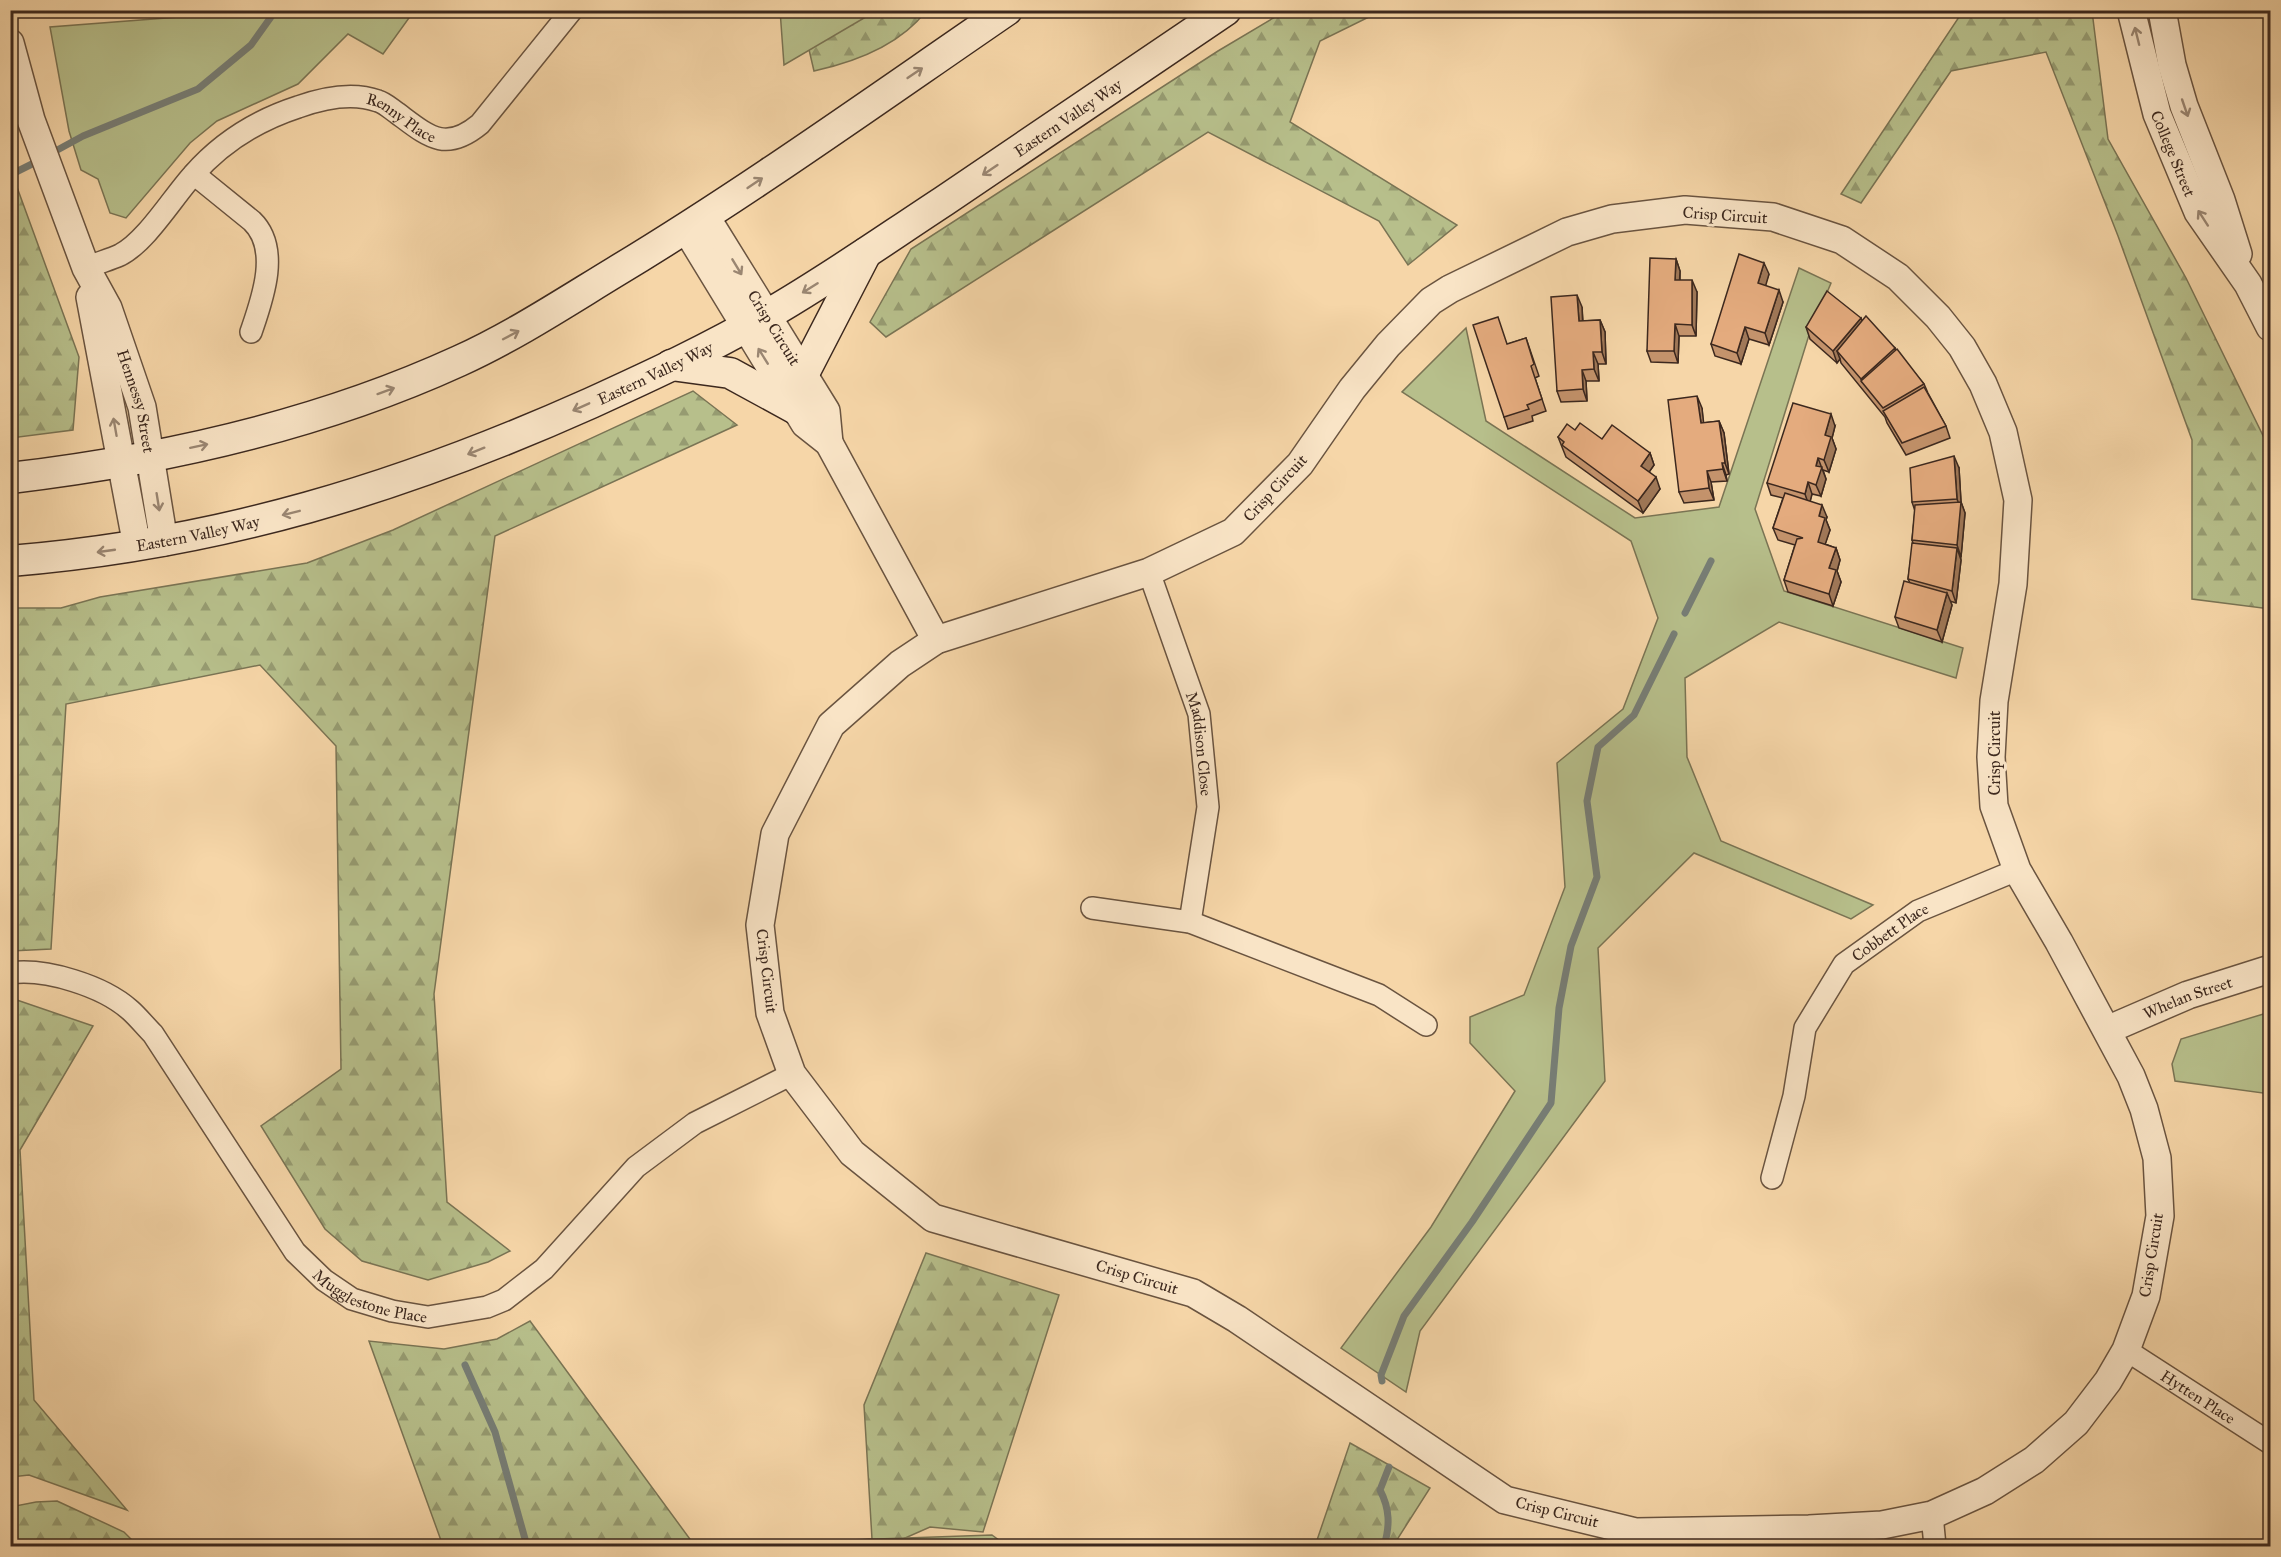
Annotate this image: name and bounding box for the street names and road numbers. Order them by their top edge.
street label: Eastern Valley Way [1010,74,1126,161]
street label: Renny Place [365,89,439,147]
street label: College Street [2147,108,2200,200]
street label: Crisp Circuit [1682,203,1768,227]
street label: Crisp Circuit [744,286,805,369]
street label: Eastern Valley Way [594,337,717,408]
street label: Hennessy Street [113,347,159,455]
street label: Crisp Circuit [1239,450,1311,526]
street label: Eastern Valley Way [135,511,262,555]
street label: Maddison Close [1182,689,1216,797]
street label: Crisp Circuit [1985,710,2004,796]
street label: Cobbett Place [1848,898,1931,965]
street label: Crisp Circuit [752,928,782,1015]
street label: Whelan Street [2140,972,2235,1023]
street label: Crisp Circuit [2135,1211,2167,1299]
street label: Crisp Circuit [1094,1255,1181,1299]
street label: Mugglestone Place [309,1265,429,1326]
street label: Hytten Place [2157,1366,2239,1428]
street label: Crisp Circuit [1513,1492,1601,1532]

